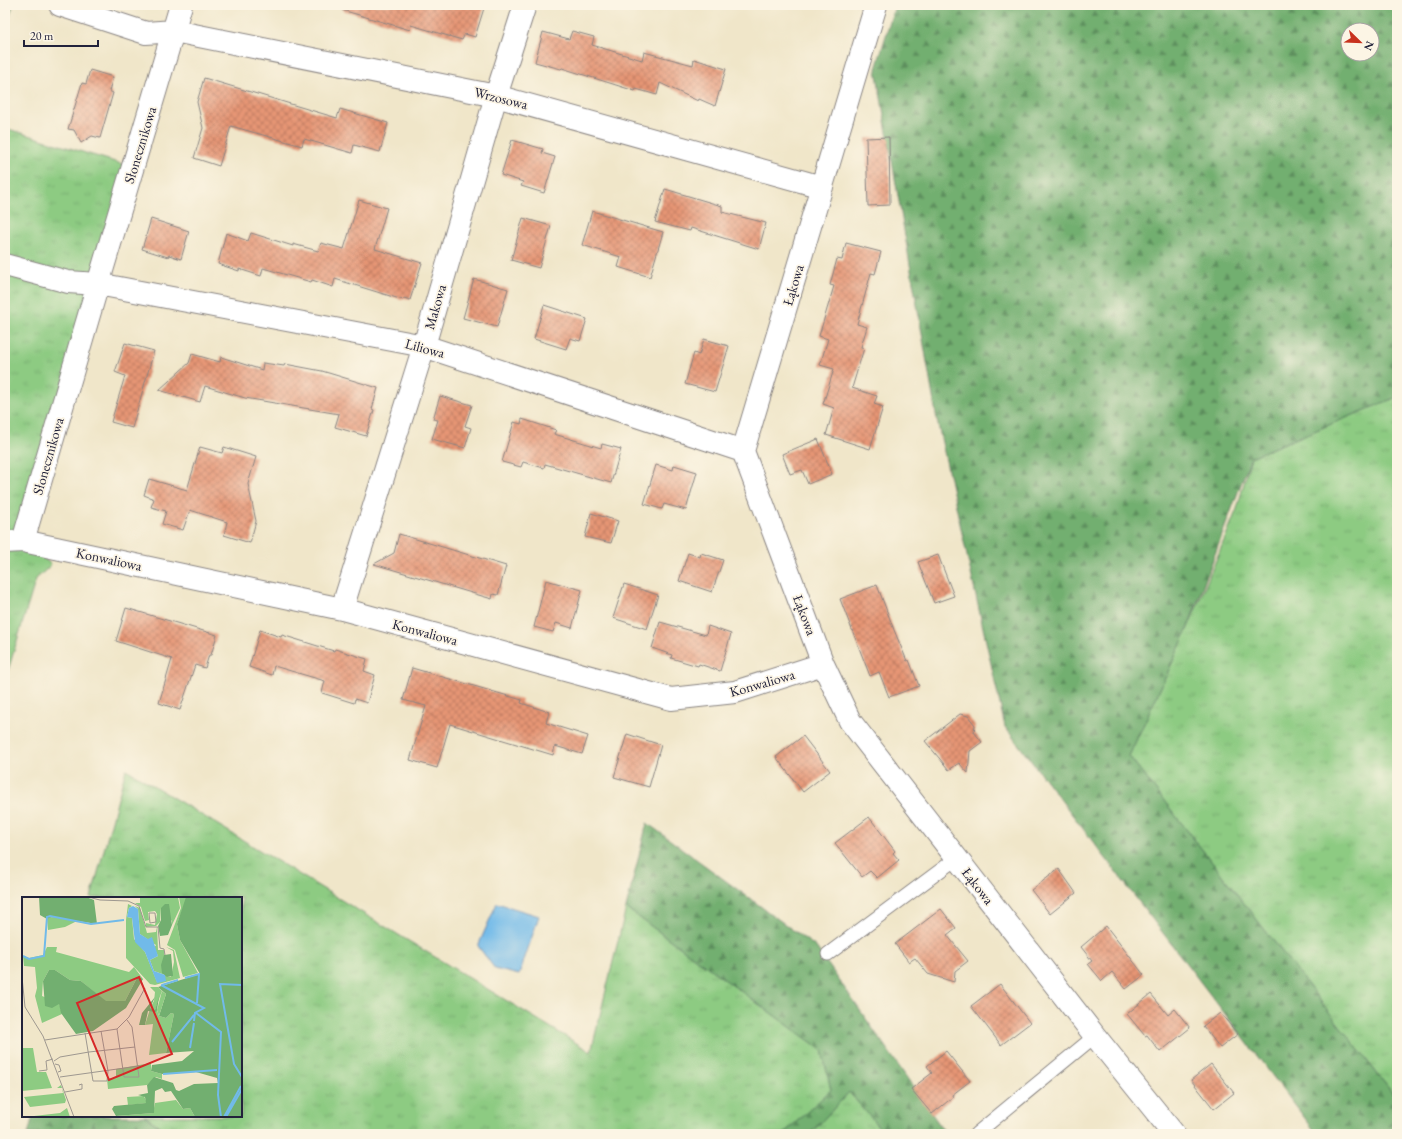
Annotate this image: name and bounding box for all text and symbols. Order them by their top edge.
scale bar [24,22,98,48]
north arrow [1340,22,1380,62]
text: 20 m [30,28,54,44]
text: N [1361,39,1377,53]
street label: Wrzosowa [472,83,530,113]
street label: Słonecznikowa [120,104,160,186]
street label: Łąkowa [778,262,808,308]
street label: Makowa [420,282,450,332]
street label: Liliowa [403,334,447,362]
street label: Słonecznikowa [28,415,68,497]
street label: Konwaliowa [74,543,144,575]
street label: Łąkowa [789,592,821,638]
street label: Konwaliowa [390,615,460,649]
street label: Konwaliowa [727,665,797,701]
street label: Łąkowa [958,864,998,908]
inset map [22,897,242,1117]

